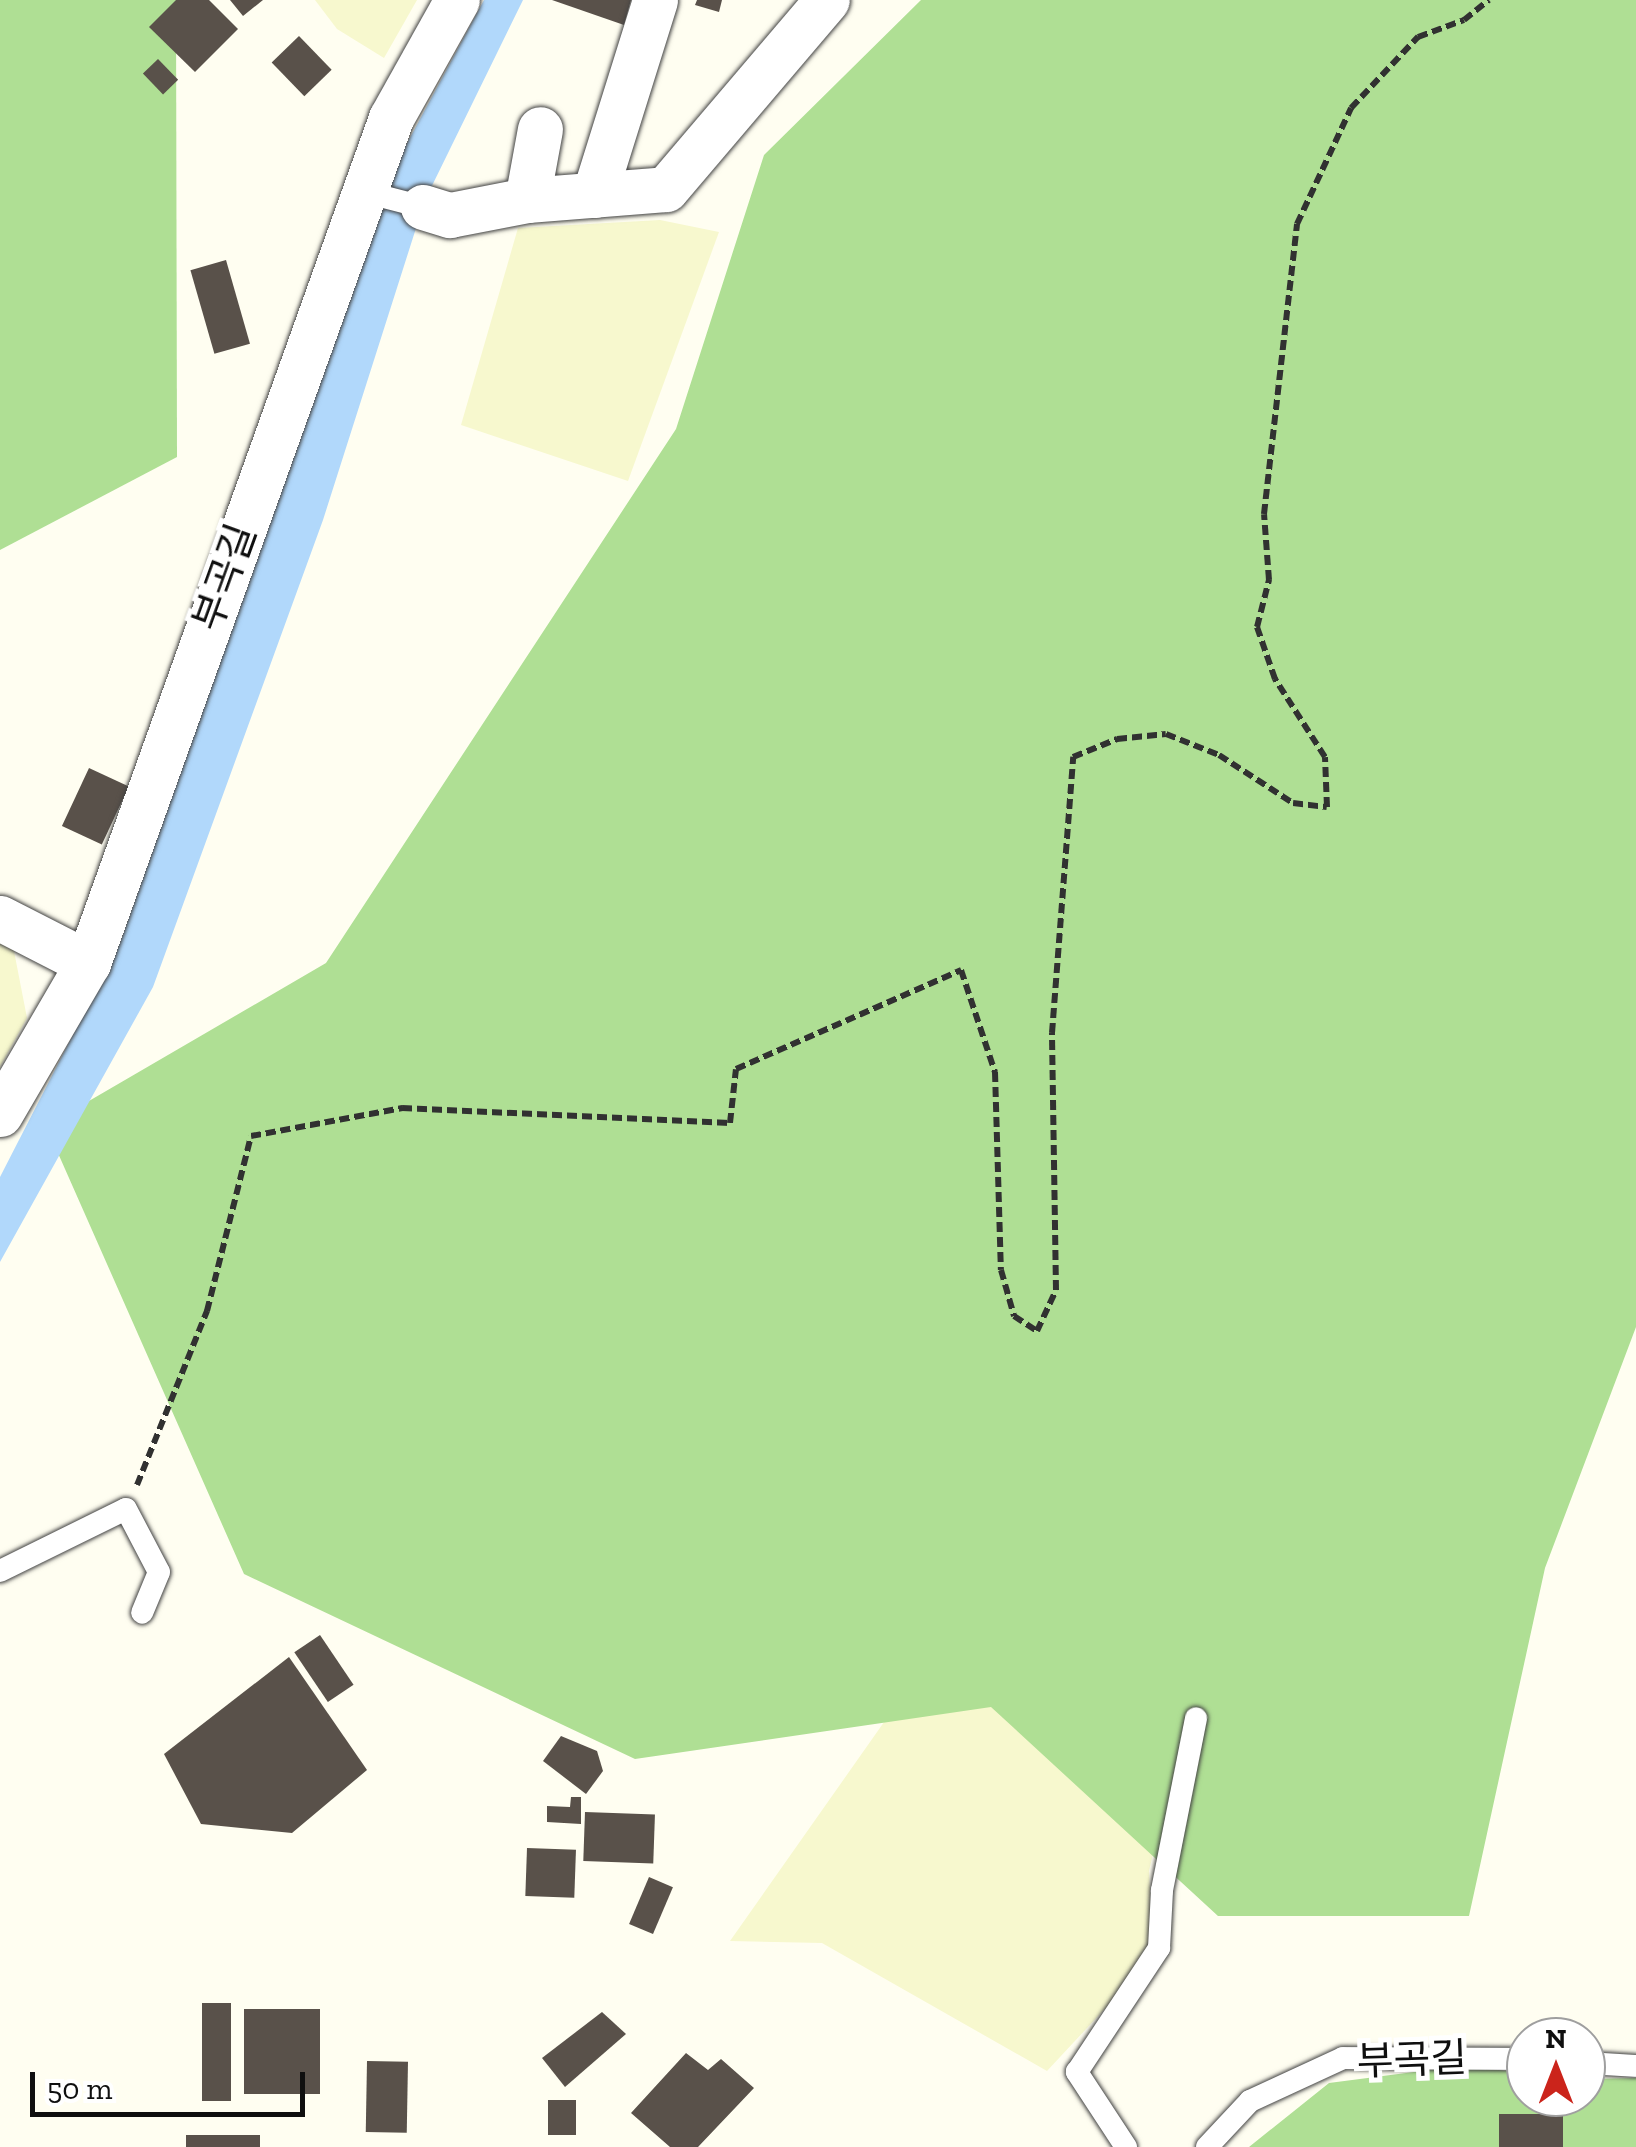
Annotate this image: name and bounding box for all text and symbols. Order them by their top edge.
street label: 부곡길 [183,517,265,637]
north arrow [1506,2017,1606,2117]
text: N [1545,2022,1567,2055]
street label: 부곡길 [1356,2033,1468,2085]
scale bar [35,2052,310,2114]
text: 50 m [47,2071,112,2107]

